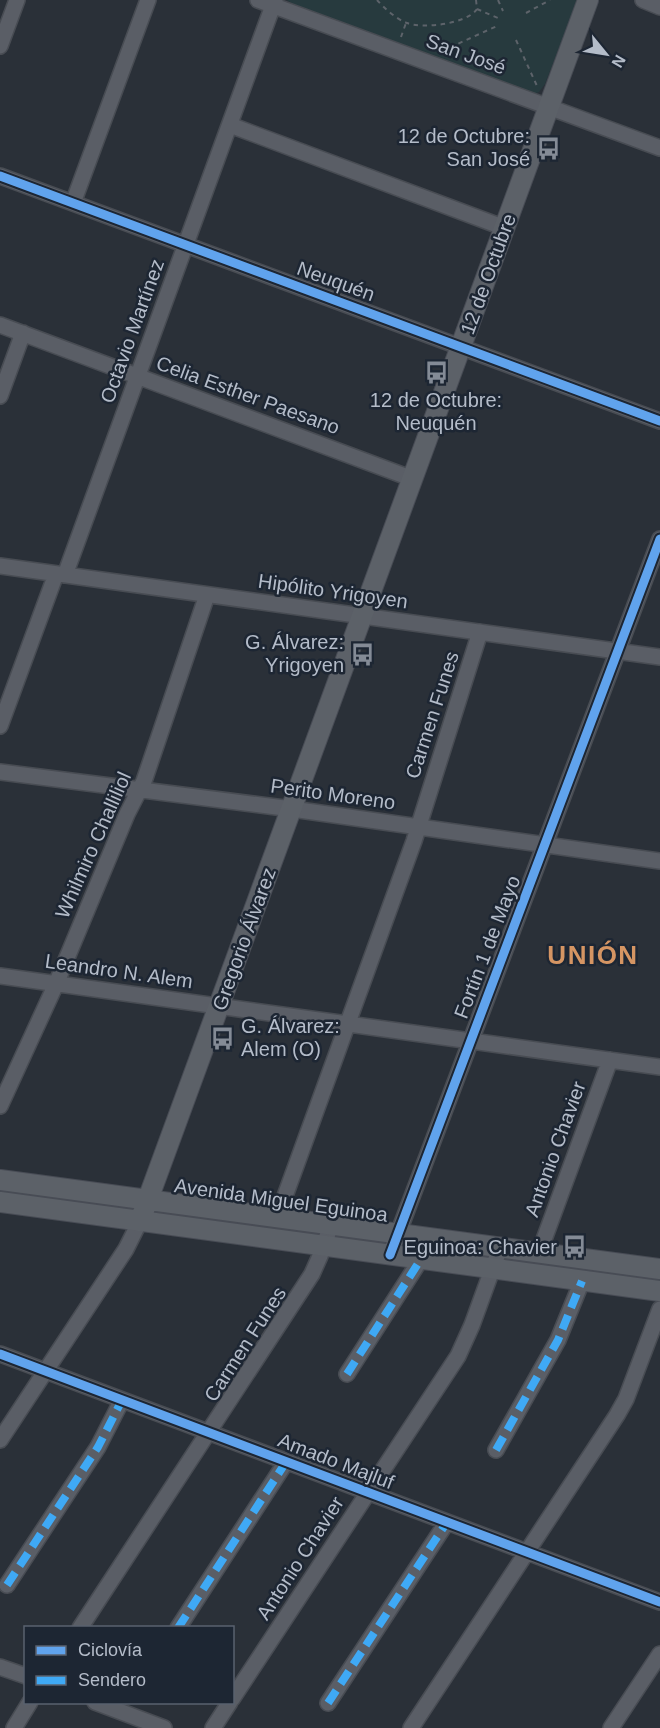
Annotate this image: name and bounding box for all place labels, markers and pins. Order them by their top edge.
place label: 12 de Octubre: San José [398,125,530,170]
bus stop icon: 12 de Octubre: San José [535,135,561,161]
bus stop icon: 12 de Octubre: Neuquén [423,359,449,385]
place label: 12 de Octubre: Neuquén [370,389,502,434]
place label: G. Álvarez: Yrigoyen [245,631,344,676]
bus stop icon: G. Álvarez: Yrigoyen [349,641,375,667]
place label: G. Álvarez: Alem (O) [241,1015,340,1060]
bus stop icon: G. Álvarez: Alem (O) [210,1025,236,1051]
bus stop icon: Eguinoa: Chavier [562,1234,588,1260]
place label: Eguinoa: Chavier [404,1236,557,1258]

